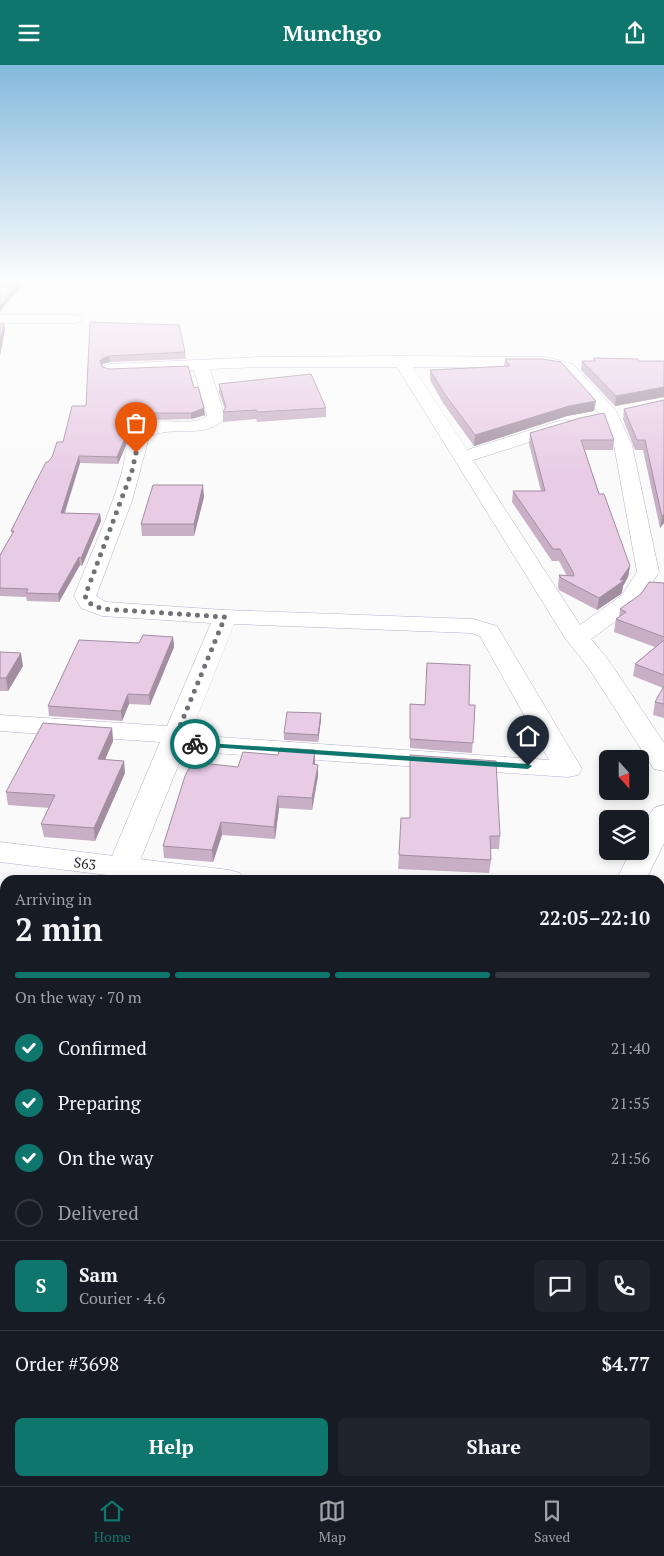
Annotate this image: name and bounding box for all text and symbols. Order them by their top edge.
text: Munchgo [283,18,381,47]
icon: menu [15,19,43,47]
icon: share [621,19,649,47]
pin [115,402,157,453]
icon: bag [122,409,150,437]
pin [507,715,549,766]
courier [170,719,220,769]
icon: home [514,722,542,750]
icon: bike [181,730,209,758]
north arrow [599,750,649,800]
map controls [599,750,649,860]
button: layers [599,810,649,860]
street label: S63 [73,852,97,874]
text: Arriving in [15,888,92,910]
text: 22:05–22:10 [539,905,650,930]
text: 2 min [15,908,103,950]
text: On the way · 70 m [15,986,142,1008]
icon: check [15,1034,43,1062]
text: Confirmed [58,1035,147,1060]
text: 21:40 [611,1037,650,1059]
icon: check [15,1089,43,1117]
text: Preparing [58,1090,141,1115]
text: 21:55 [611,1092,650,1114]
icon: check [15,1144,43,1172]
text: On the way [58,1145,153,1170]
text: 21:56 [611,1147,650,1169]
text: Delivered [58,1200,139,1225]
button: chat [534,1260,586,1312]
button: phone [598,1260,650,1312]
text: Sam [79,1262,118,1287]
text: S [36,1273,46,1298]
text: Courier · 4.6 [79,1287,165,1309]
text: Order #3698 [15,1351,119,1376]
text: $4.77 [601,1351,650,1376]
button: Help [15,1418,328,1476]
button: Share [338,1418,650,1476]
tab: Home [94,1497,131,1546]
tab: Map [318,1497,346,1546]
tab: Saved [534,1497,570,1546]

